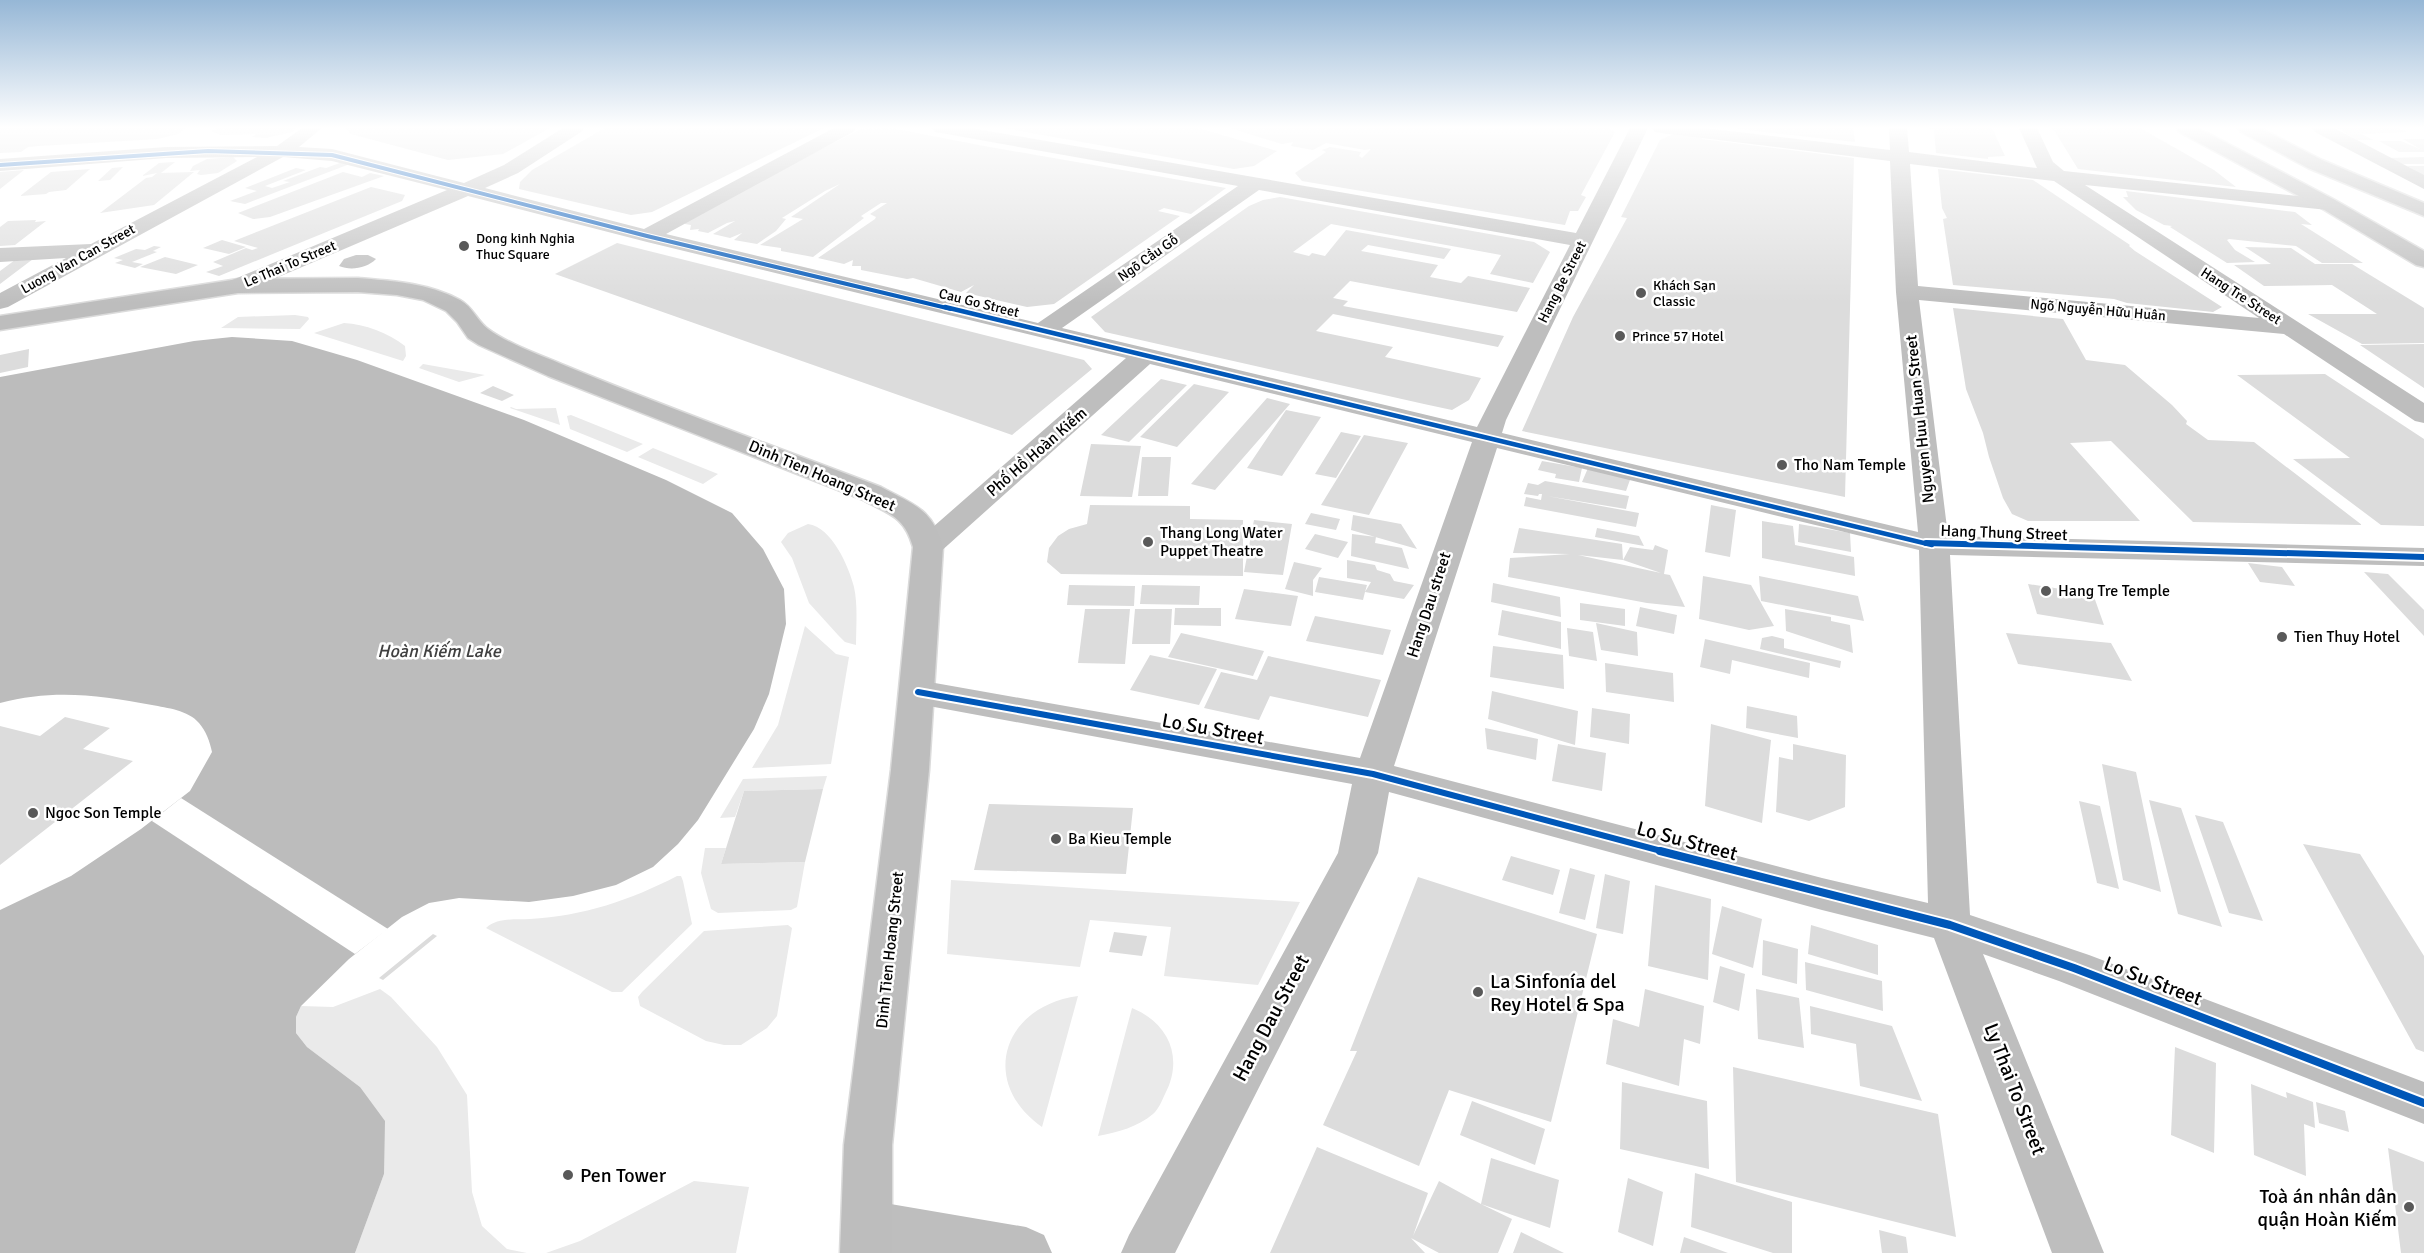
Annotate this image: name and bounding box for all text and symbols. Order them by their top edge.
street label: Luong Van Can Street [18,221,138,297]
place label: Dong kinh Nghia Thuc Square [476,230,575,263]
street label: Ngõ Cầu Gỗ [1115,231,1181,285]
street label: Le Thai To Street [242,237,339,291]
street label: Hang Be Street [1534,238,1590,326]
marker: Dong kinh Nghia Thuc Square [457,239,471,253]
street label: Hang Tre Street [2198,264,2284,328]
place label: Khách Sạn Classic [1653,277,1716,310]
street label: Cau Go Street [937,285,1021,321]
marker: Khách Sạn Classic [1634,286,1648,300]
street label: Ngõ Nguyễn Hữu Huân [2030,296,2166,324]
place label: Prince 57 Hotel [1632,328,1724,345]
marker: Prince 57 Hotel [1613,329,1627,343]
street label: Nguyen Huu Huan Street [1901,334,1939,504]
street label: Phố Hồ Hoàn Kiếm [983,403,1091,501]
street label: Dinh Tien Hoang Street [745,436,899,516]
place label: Tho Nam Temple [1794,455,1906,475]
marker: Tho Nam Temple [1775,458,1789,472]
street label: Hang Thung Street [1940,521,2068,545]
place label: Thang Long Water Puppet Theatre [1160,523,1283,561]
marker: Thang Long Water Puppet Theatre [1141,535,1155,549]
street label: Hang Dau street [1402,549,1456,660]
place label: Hang Tre Temple [2058,581,2170,601]
marker: Hang Tre Temple [2039,584,2053,598]
place label: Tien Thuy Hotel [2294,627,2400,647]
marker: Tien Thuy Hotel [2275,630,2289,644]
water label: Hoàn Kiếm Lake [377,640,502,662]
street label: Lo Su Street [1160,708,1266,750]
place label: Ngoc Son Temple [45,803,161,823]
marker: Ngoc Son Temple [26,806,40,820]
street label: Lo Su Street [1634,816,1740,866]
place label: Ba Kieu Temple [1068,829,1172,849]
marker: Ba Kieu Temple [1049,832,1063,846]
street label: Dinh Tien Hoang Street [872,870,908,1029]
street label: Hang Dau Street [1227,950,1315,1086]
street label: Lo Su Street [2100,951,2206,1011]
place label: La Sinfonía del Rey Hotel & Spa [1490,969,1625,1017]
marker: La Sinfonía del Rey Hotel & Spa [1471,985,1485,999]
street label: Ly Thai To Street [1978,1020,2052,1158]
place label: Pen Tower [580,1163,667,1188]
marker: Pen Tower [561,1168,575,1182]
place label: Toà án nhân dân quận Hoàn Kiếm [2257,1184,2397,1232]
marker: Toà án nhân dân quận Hoàn Kiếm [2402,1200,2416,1214]

